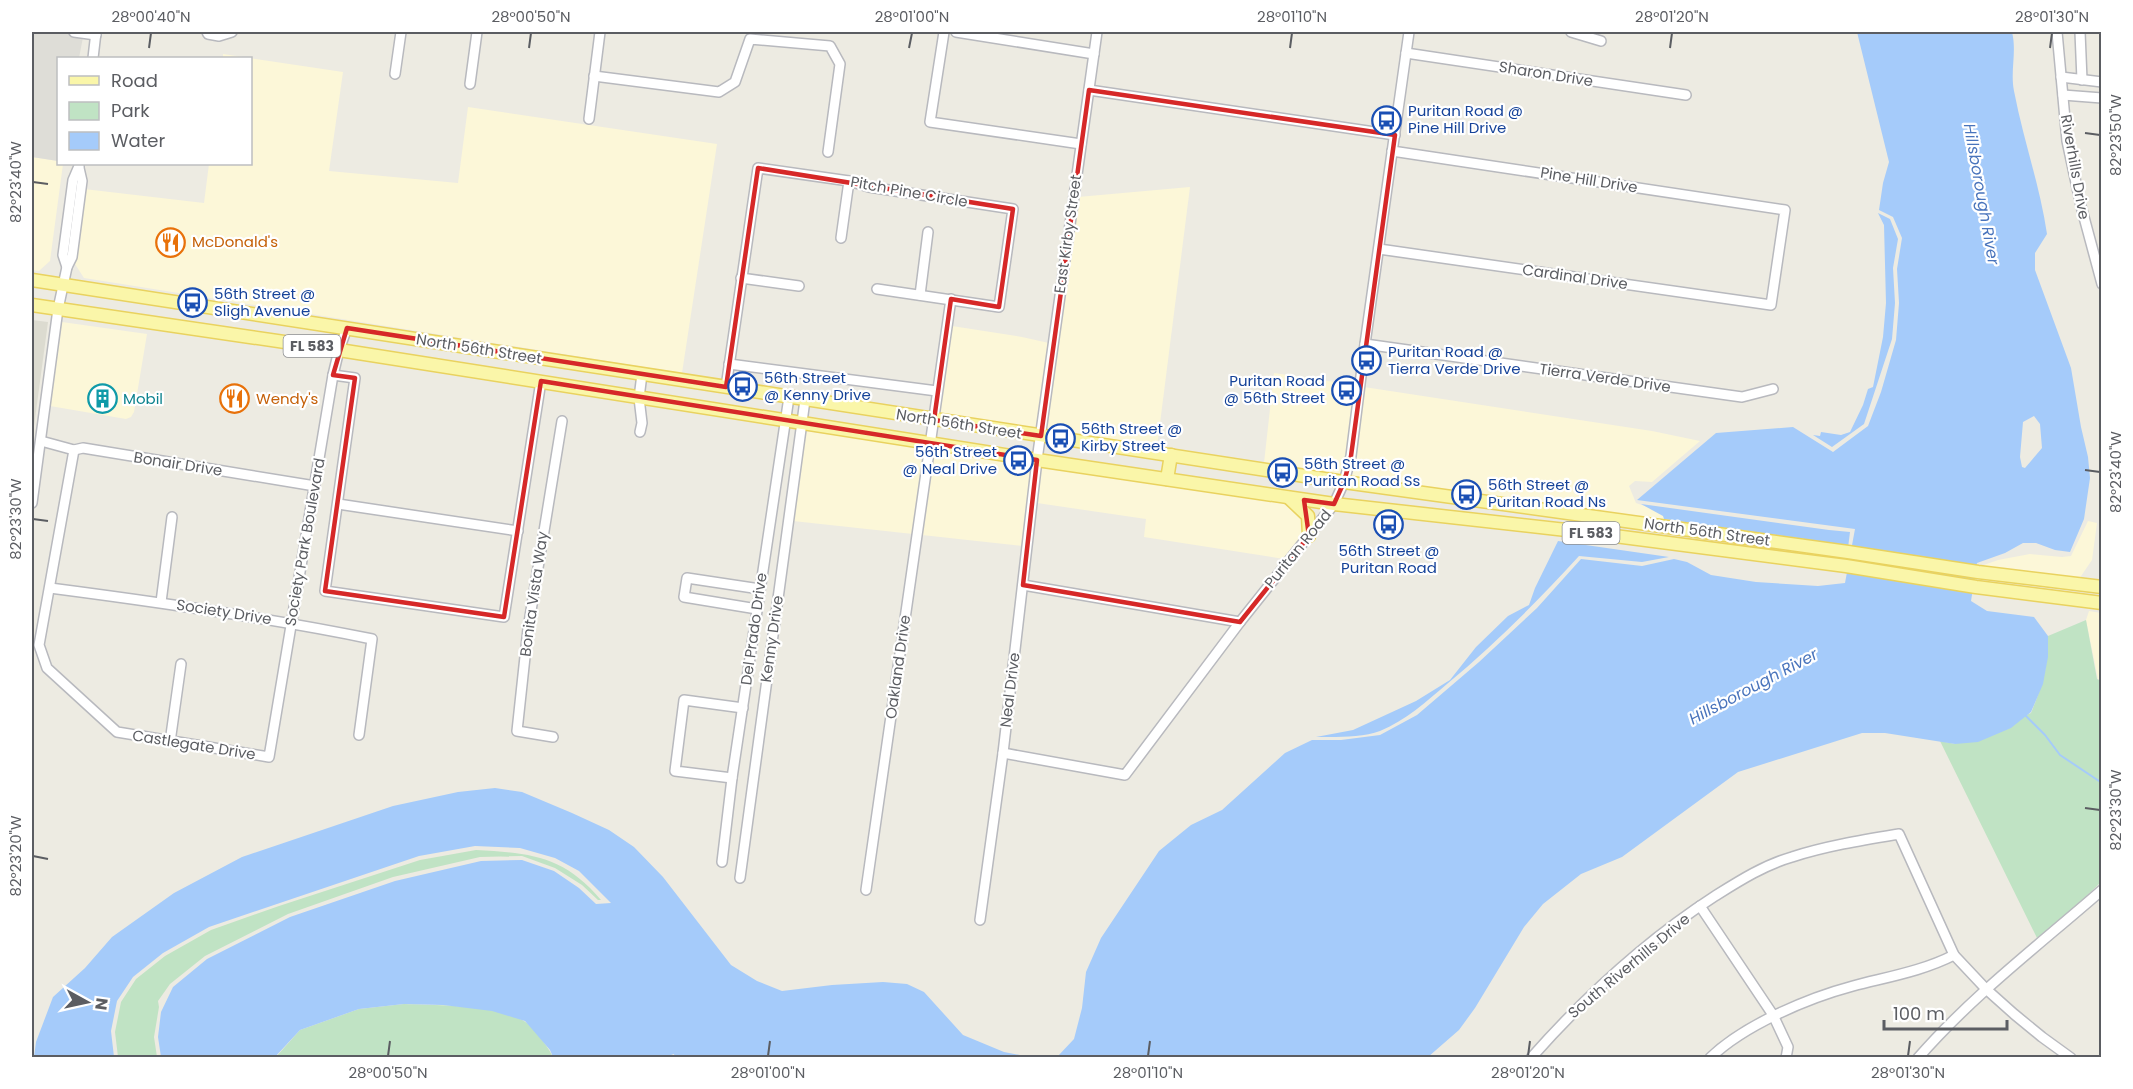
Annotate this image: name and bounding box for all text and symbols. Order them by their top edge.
text: 28°00'40"N [111,6,191,27]
text: 28°00'50"N [491,6,571,27]
text: 28°01'00"N [875,6,949,27]
text: 28°01'10"N [1257,6,1327,27]
text: 28°01'20"N [1635,6,1709,27]
text: 28°01'30"N [2015,6,2089,27]
street label: Sharon Drive [1498,56,1595,91]
legend [57,57,252,165]
text: Road [111,68,158,93]
text: 82°23'50"W [2105,94,2126,176]
text: Park [111,98,150,123]
place label: Puritan Road @ Pine Hill Drive [1408,100,1523,138]
bus stop icon: Puritan Road @ Pine Hill Drive [1371,104,1403,136]
street label: Riverhills Drive [2056,113,2095,221]
water label: Hillsborough River [1958,122,2005,268]
text: Water [111,128,165,153]
text: 82°23'40"W [5,141,26,223]
street label: Pine Hill Drive [1539,161,1639,198]
street label: Pitch Pine Circle [849,171,969,212]
street label: East Kirby Street [1049,173,1086,295]
restaurant icon: McDonald's [155,226,187,258]
place label: McDonald's [192,231,278,252]
street label: Cardinal Drive [1521,259,1629,294]
place label: 56th Street @ Sligh Avenue [214,283,315,321]
bus stop icon: 56th Street @ Sligh Avenue [177,287,209,319]
street label: North 56th Street [415,328,543,369]
road number: FL 583 [284,335,340,357]
place label: Puritan Road @ Tierra Verde Drive [1388,341,1521,379]
bus stop icon: Puritan Road @ Tierra Verde Drive [1351,345,1383,377]
street label: Tierra Verde Drive [1538,358,1672,397]
place label: 56th Street @ Kenny Drive [764,367,871,405]
place label: Puritan Road @ 56th Street [1224,370,1325,408]
bus stop icon: 56th Street @ Kenny Drive [727,371,759,403]
bus stop icon: Puritan Road @ 56th Street [1330,374,1362,406]
building icon: Mobil [86,383,118,415]
restaurant icon: Wendy's [219,383,251,415]
place label: Mobil [123,388,163,409]
place label: Wendy's [256,388,319,409]
street label: North 56th Street [895,403,1023,444]
place label: 56th Street @ Kirby Street [1081,418,1182,456]
bus stop icon: 56th Street @ Kirby Street [1044,422,1076,454]
text: 82°23'40"W [2105,431,2126,513]
place label: 56th Street @ Neal Drive [903,441,997,479]
bus stop icon: 56th Street @ Neal Drive [1002,445,1034,477]
street label: Bonair Drive [132,446,224,481]
place label: 56th Street @ Puritan Road Ss [1304,453,1421,491]
street label: Society Park Boulevard [279,456,330,628]
bus stop icon: 56th Street @ Puritan Road Ss [1267,457,1299,489]
place label: 56th Street @ Puritan Road Ns [1488,474,1606,512]
text: 82°23'30"W [5,478,26,560]
bus stop icon: 56th Street @ Puritan Road Ns [1451,478,1483,510]
street label: Puritan Road [1259,505,1336,593]
bus stop icon: 56th Street @ Puritan Road [1373,508,1405,540]
street label: North 56th Street [1643,512,1771,551]
road number: FL 583 [1562,522,1620,544]
street label: Bonita Vista Way [514,529,553,658]
place label: 56th Street @ Puritan Road [1338,540,1440,578]
street label: Del Prado Drive [735,571,772,687]
street label: Society Drive [175,594,273,629]
street label: Kenny Drive [755,594,788,684]
street label: Oakland Drive [880,614,915,720]
water label: Hillsborough River [1685,642,1823,730]
street label: Neal Drive [994,651,1025,729]
street label: Castlegate Drive [131,724,257,765]
text: 82°23'30"W [2105,769,2126,851]
text: 82°23'20"W [5,815,26,897]
street label: South Riverhills Drive [1563,908,1694,1023]
north arrow [57,972,117,1032]
scale bar [1884,993,2007,1031]
text: N [89,996,114,1012]
text: 100 m [1893,1001,1945,1026]
text: 28°00'50"N [348,1062,428,1083]
text: 28°01'00"N [731,1062,805,1083]
text: 28°01'10"N [1113,1062,1183,1083]
text: 28°01'20"N [1491,1062,1565,1083]
text: 28°01'30"N [1871,1062,1945,1083]

